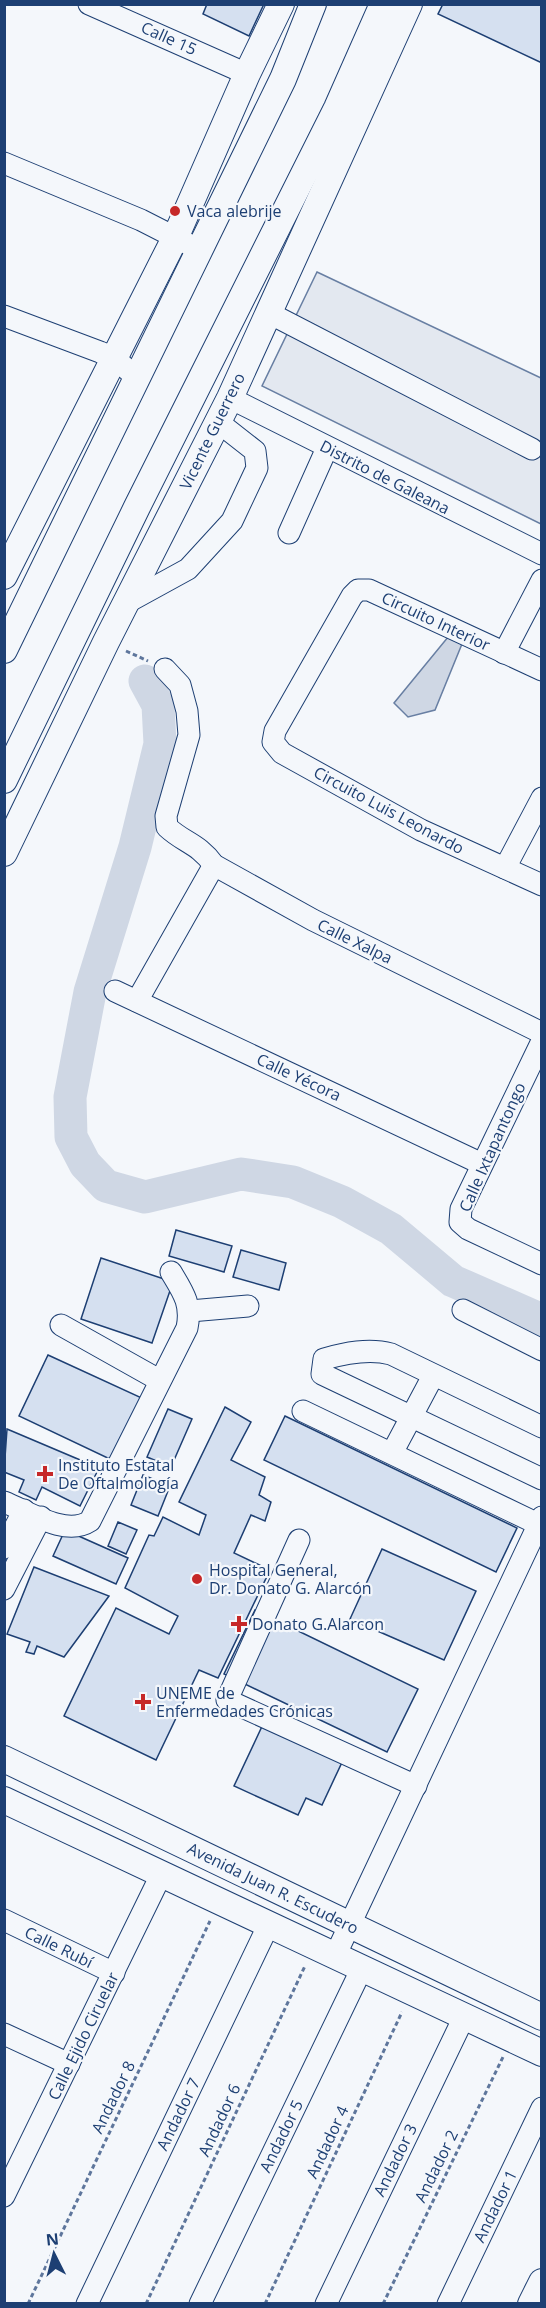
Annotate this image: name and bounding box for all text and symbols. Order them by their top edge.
street label: Calle 15 [138,16,200,60]
place label: Vaca alebrije [187,200,281,222]
marker: Vaca alebrije [168,204,182,218]
street label: Vicente Guerrero [174,369,250,493]
street label: Distrito de Galeana [316,435,454,519]
street label: Circuito Interior [378,586,494,656]
street label: Circuito Luis Leonardo [310,761,468,859]
street label: Calle Xalpa [314,913,396,969]
street label: Calle Yécora [253,1048,345,1106]
street label: Calle Ixtapantongo [454,1079,530,1215]
place label: Instituto Estatal De Oftalmología [58,1454,179,1494]
marker: Instituto Estatal De Oftalmología [36,1465,54,1483]
place label: Hospital General, Dr. Donato G. Alarcón [209,1559,372,1599]
marker: Hospital General, Dr. Donato G. Alarcón [190,1572,204,1586]
place label: Donato G.Alarcon [252,1613,384,1635]
marker: Donato G.Alarcon [230,1615,248,1633]
place label: UNEME de Enfermedades Crónicas [156,1682,333,1722]
marker: UNEME de Enfermedades Crónicas [134,1693,152,1711]
street label: Avenida Juan R. Escudero [184,1837,362,1939]
street label: Calle Rubí [21,1921,98,1973]
street label: Calle Ejido Ciruelar [43,1968,124,2104]
street label: Andador 8 [86,2057,140,2137]
street label: Andador 7 [151,2074,205,2154]
street label: Andador 6 [193,2080,245,2160]
street label: Andador 5 [254,2096,308,2176]
street label: Andador 4 [301,2102,353,2182]
street label: Andador 3 [368,2120,422,2200]
street label: Andador 2 [409,2126,463,2206]
street label: Andador 1 [468,2166,522,2246]
north arrow [24,2224,84,2284]
text: N [45,2227,60,2251]

